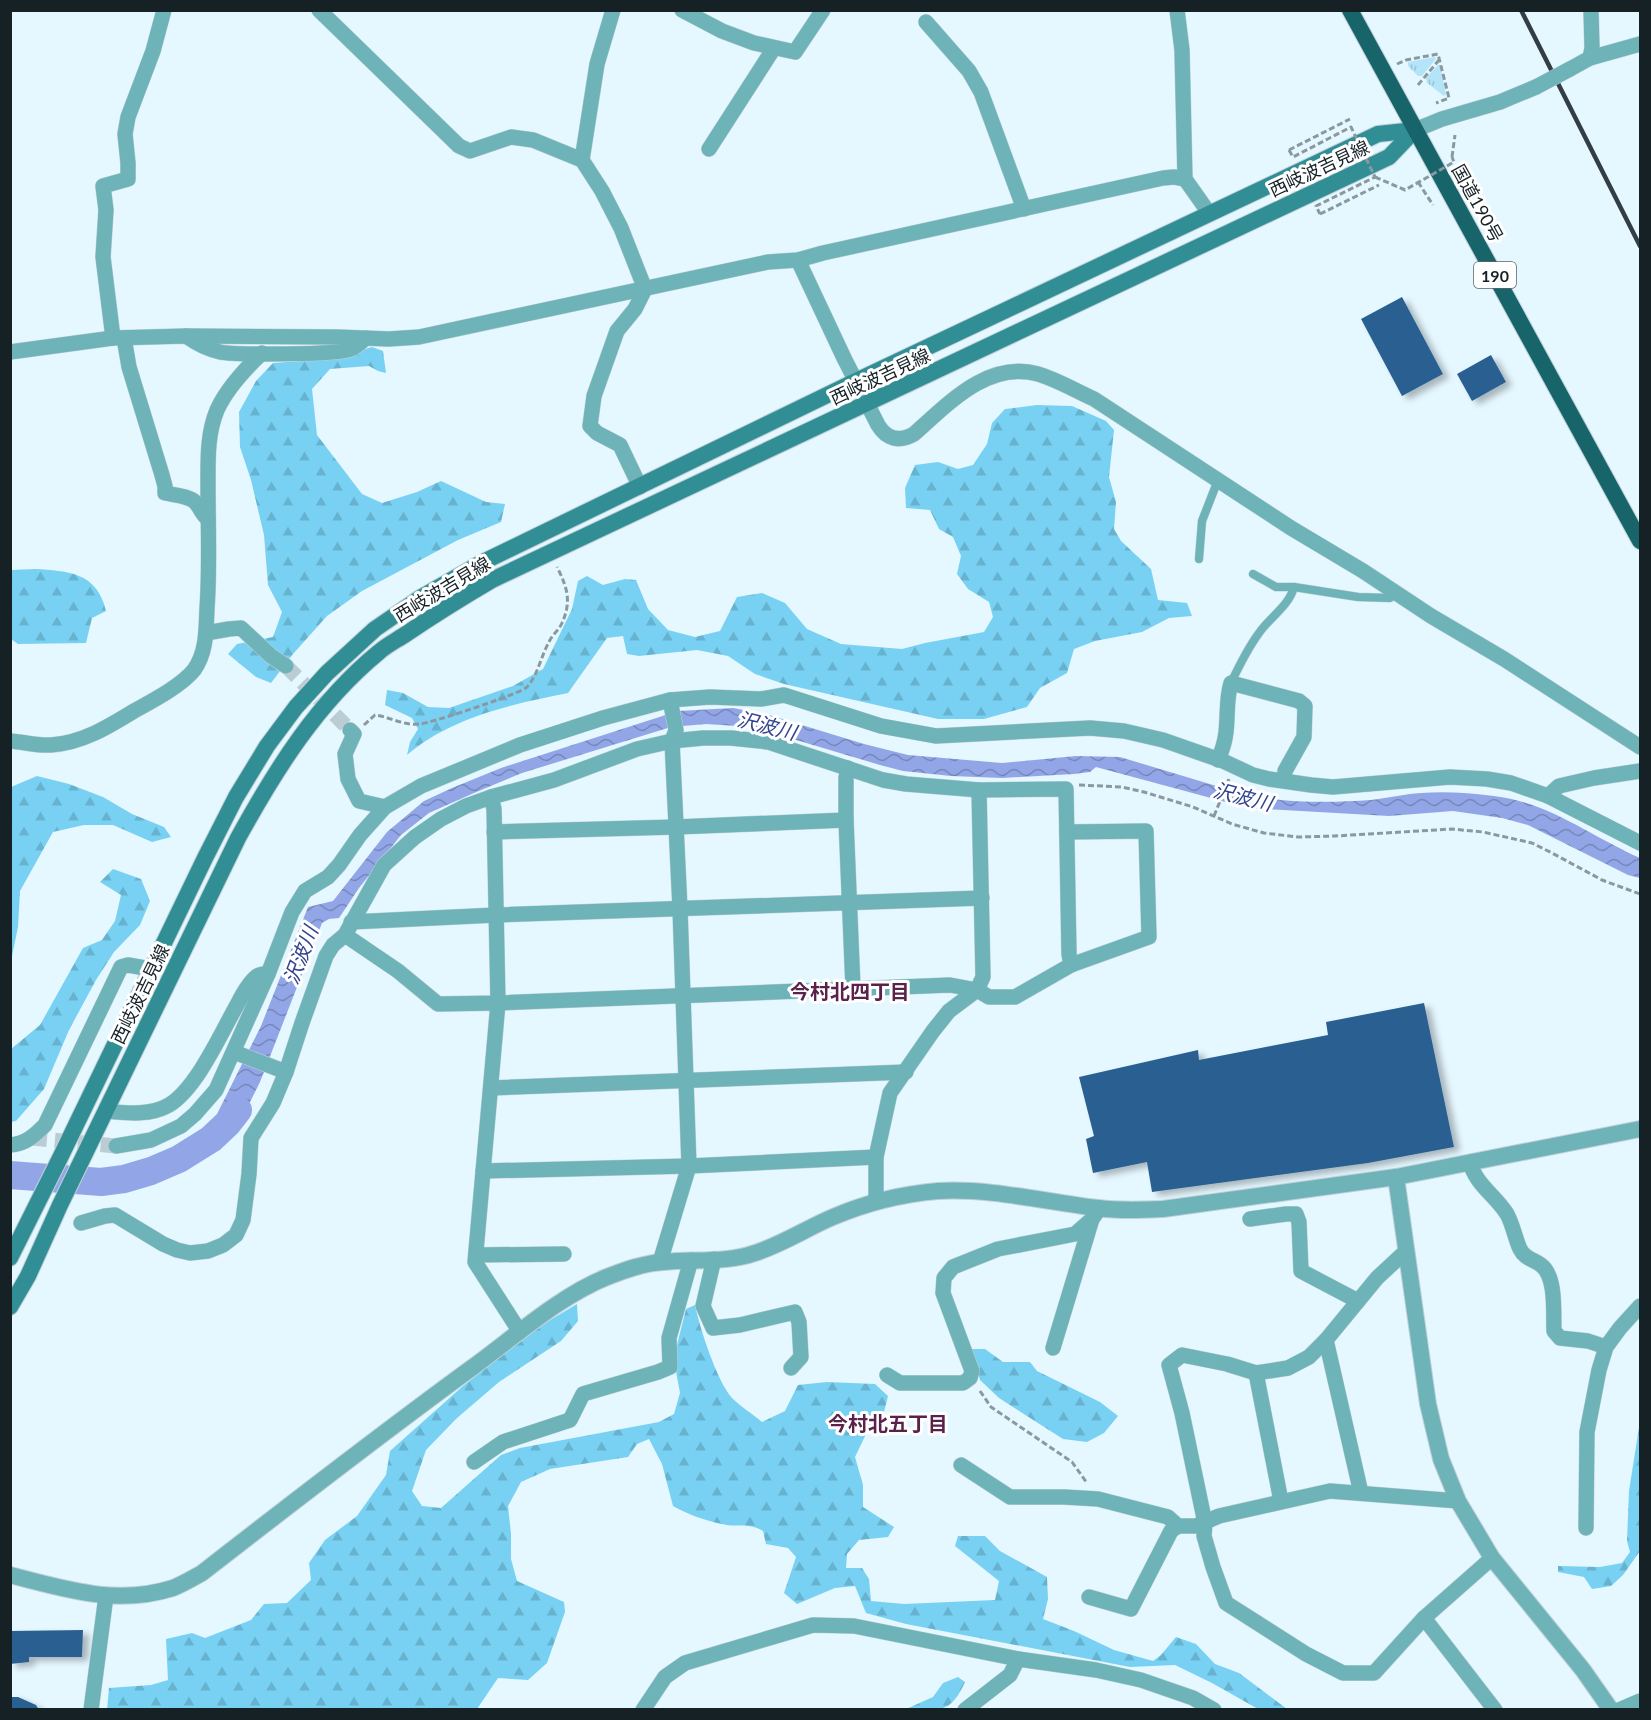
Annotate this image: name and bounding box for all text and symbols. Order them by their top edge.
street label: 西岐波吉見線 [1265,135,1373,201]
street label: 国道190号 [1448,160,1508,246]
road number: 190 [1474,262,1516,288]
street label: 西岐波吉見線 [826,343,934,409]
street label: 西岐波吉見線 [390,552,494,626]
water label: 沢波川 [735,706,801,744]
water label: 沢波川 [1211,777,1277,815]
water label: 沢波川 [278,921,323,987]
street label: 西岐波吉見線 [106,941,174,1047]
district label: 今村北四丁目 [790,979,910,1003]
district label: 今村北五丁目 [828,1411,948,1435]

